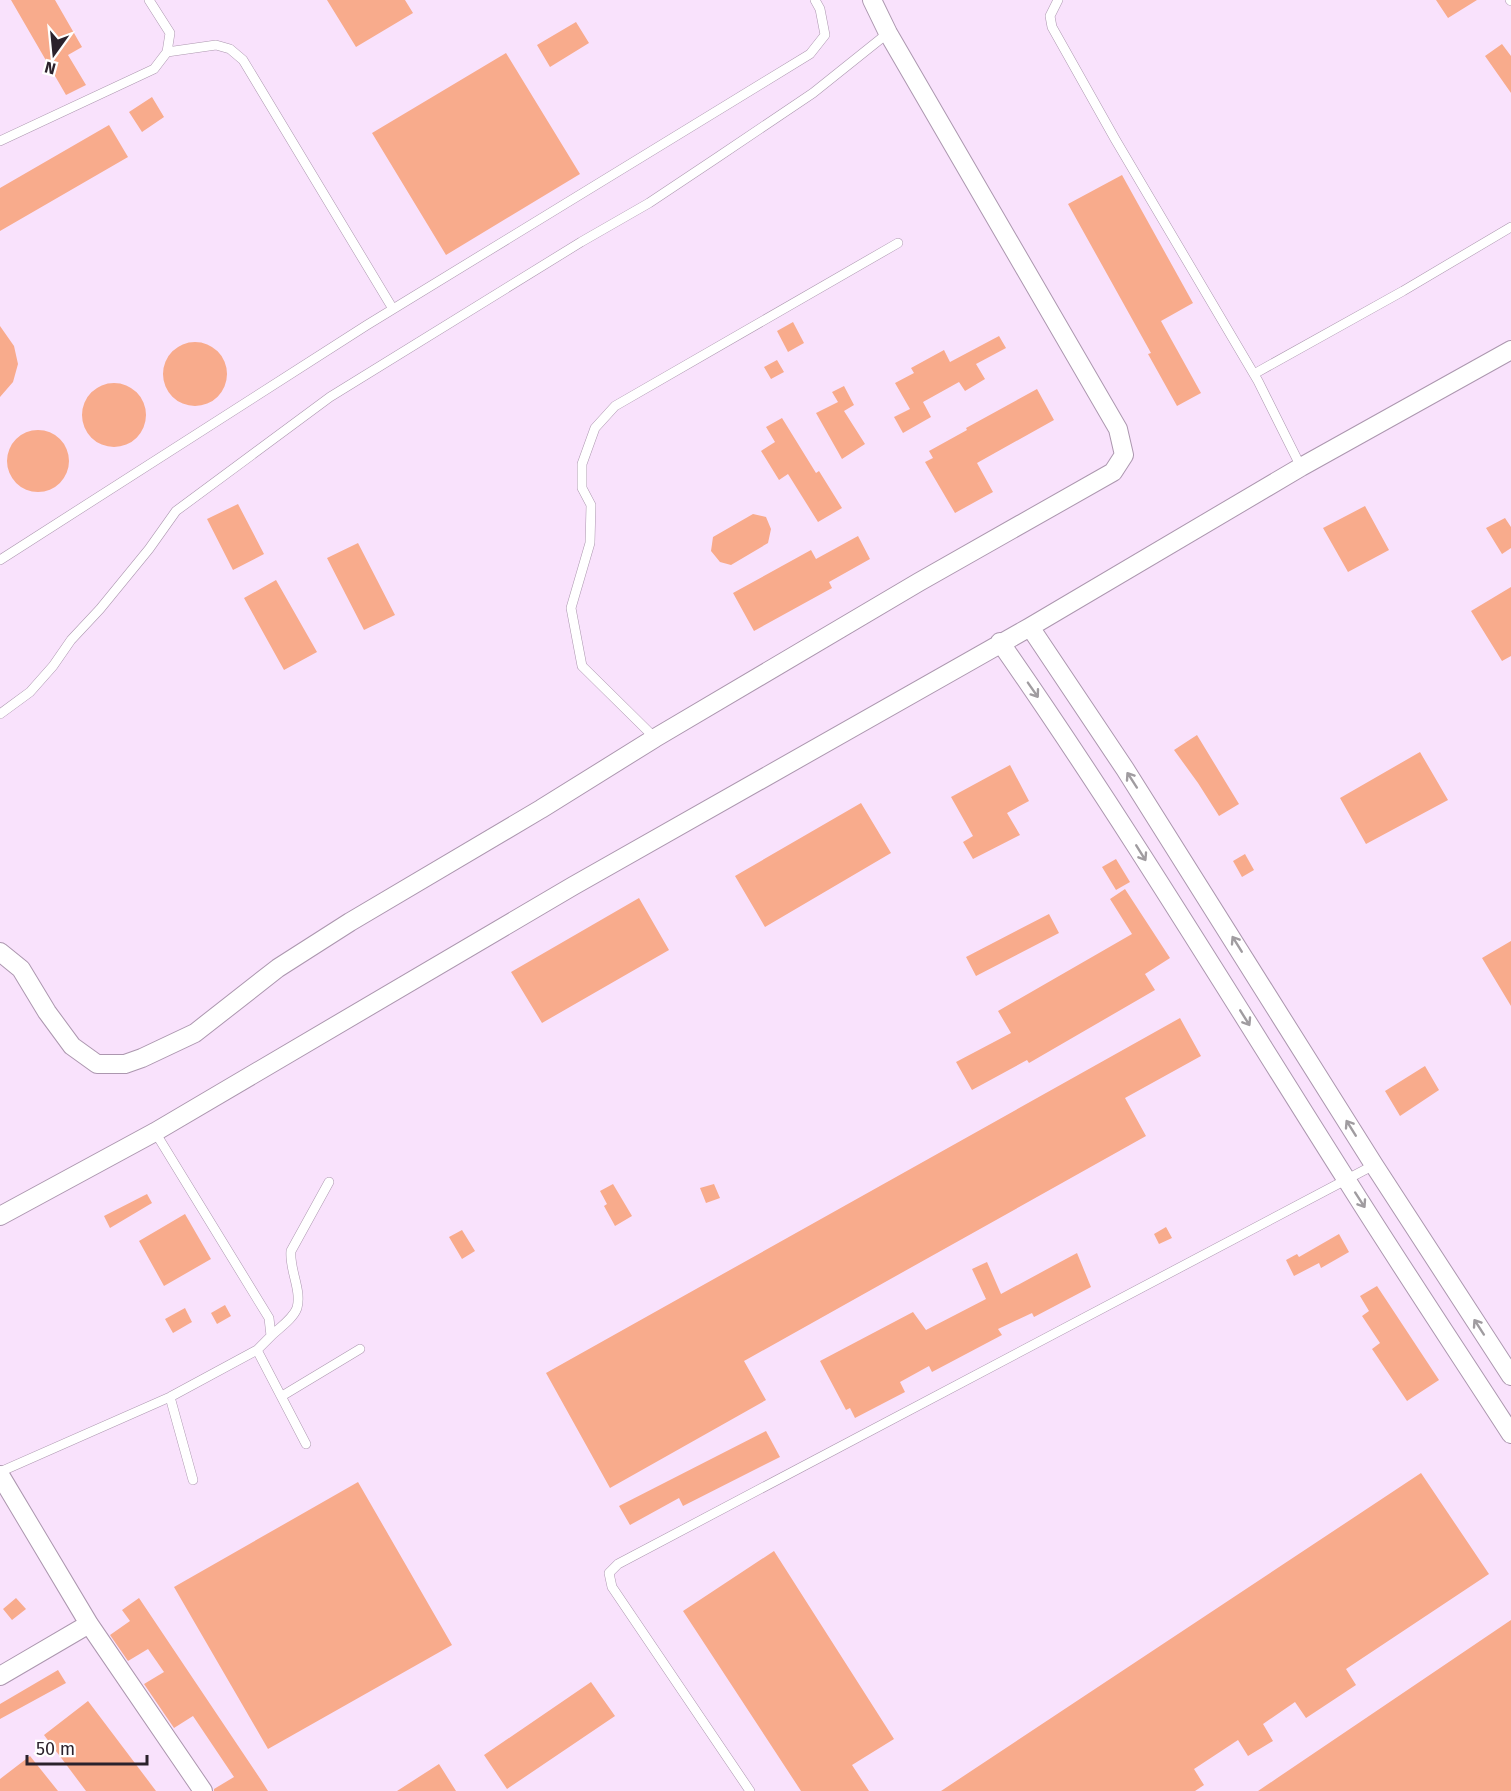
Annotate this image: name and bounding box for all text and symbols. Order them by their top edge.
north arrow [24,24,84,84]
text: N [43,57,58,79]
one-way arrow [1027,682,1039,698]
one-way arrow [1126,771,1139,788]
one-way arrow [1135,844,1147,860]
one-way arrow [1230,936,1242,953]
one-way arrow [1239,1009,1251,1025]
one-way arrow [1345,1120,1357,1136]
one-way arrow [1354,1192,1366,1208]
one-way arrow [1473,1319,1485,1336]
scale bar [27,1728,147,1766]
text: 50 m [36,1738,75,1760]

